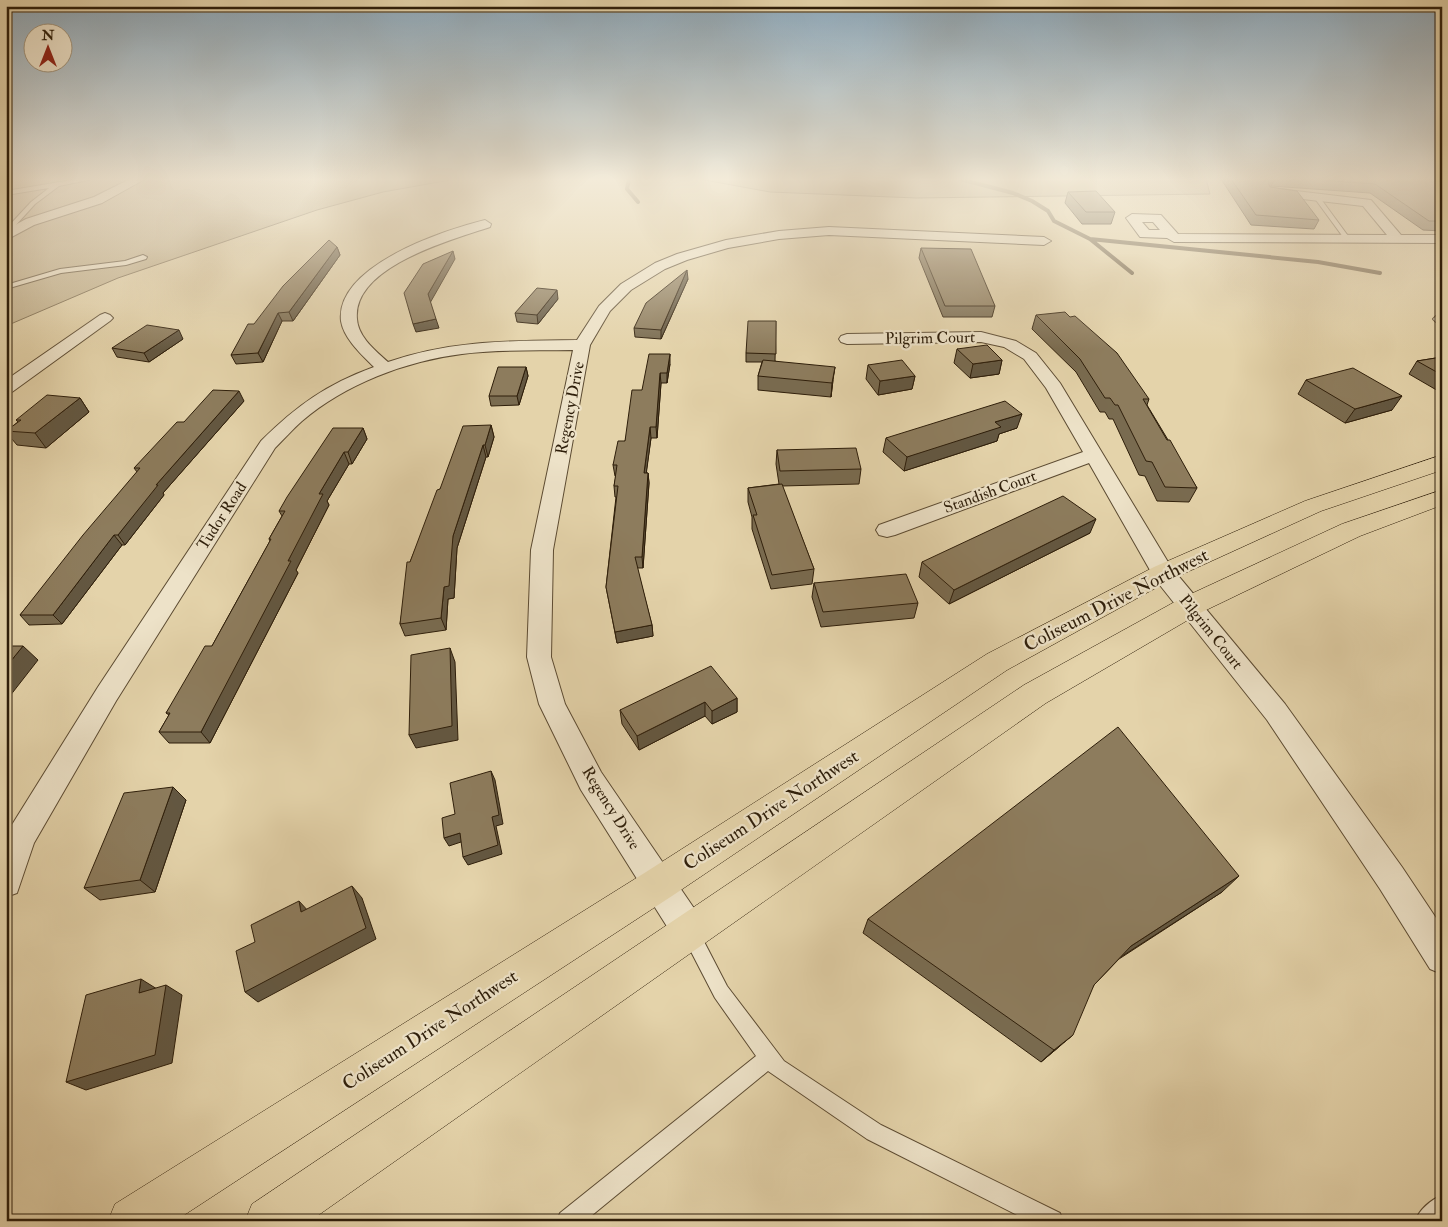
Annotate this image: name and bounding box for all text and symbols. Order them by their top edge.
north arrow [22,22,72,72]
text: N [41,27,55,44]
street label: Pilgrim Court [885,327,975,349]
street label: Regency Drive [551,360,589,456]
street label: Standish Court [941,466,1039,518]
street label: Tudor Road [193,478,251,554]
street label: Coliseum Drive Northwest [1020,543,1212,657]
street label: Pilgrim Court [1175,591,1247,673]
street label: Coliseum Drive Northwest [679,744,863,876]
street label: Regency Drive [578,763,645,854]
street label: Coliseum Drive Northwest [338,964,522,1096]

